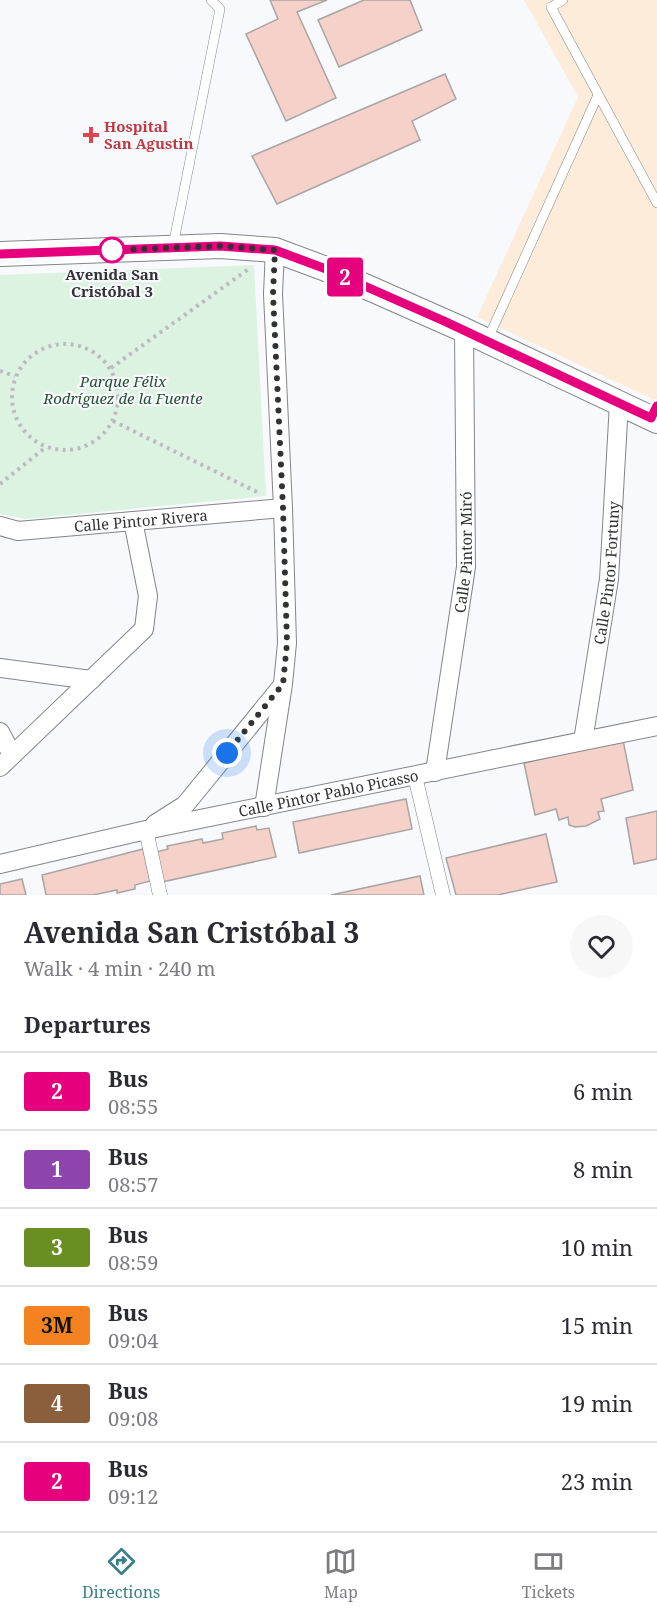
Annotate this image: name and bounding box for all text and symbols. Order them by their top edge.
place label: Hospital San Agustin [104,116,194,153]
marker: Hospital San Agustin [82,126,100,144]
marker: Avenida San Cristóbal 3 [99,237,125,263]
line badge: 2 [326,258,364,296]
text: 2 [339,263,351,291]
place label: Avenida San Cristóbal 3 [65,264,159,301]
park label: Parque Félix Rodríguez de la Fuente [42,371,203,408]
street label: Calle Pintor Miró [449,491,476,614]
street label: Calle Pintor Fortuny [589,500,623,646]
street label: Calle Pintor Rivera [73,505,208,536]
your location [212,738,242,768]
street label: Calle Pintor Pablo Picasso [237,765,420,821]
text: Avenida San Cristóbal 3 [24,913,359,951]
button: heart [570,915,633,978]
text: Walk · 4 min · 240 m [24,955,216,982]
text: Departures [24,1009,151,1039]
text: Bus [108,1063,148,1093]
text: 6 min [573,1076,633,1106]
text: 2 [51,1077,63,1105]
text: 08:55 [108,1093,158,1120]
text: Bus [108,1141,148,1171]
text: 8 min [573,1154,633,1184]
text: 1 [51,1155,63,1183]
text: 08:57 [108,1171,158,1198]
text: Bus [108,1219,148,1249]
text: 10 min [561,1232,633,1262]
text: 3 [51,1233,63,1261]
text: 08:59 [108,1249,158,1276]
text: Bus [108,1297,148,1327]
text: 15 min [561,1310,633,1340]
text: 3M [41,1311,73,1339]
text: 09:04 [108,1327,158,1354]
text: Bus [108,1375,148,1405]
text: 19 min [561,1388,633,1418]
text: 4 [51,1389,63,1417]
text: 09:08 [108,1405,158,1432]
text: Bus [108,1453,148,1483]
text: 23 min [561,1466,633,1496]
text: 2 [51,1467,63,1495]
text: 09:12 [108,1483,158,1510]
tab: Directions [82,1545,160,1603]
tab: Map [324,1545,358,1603]
tab: Tickets [522,1545,575,1603]

